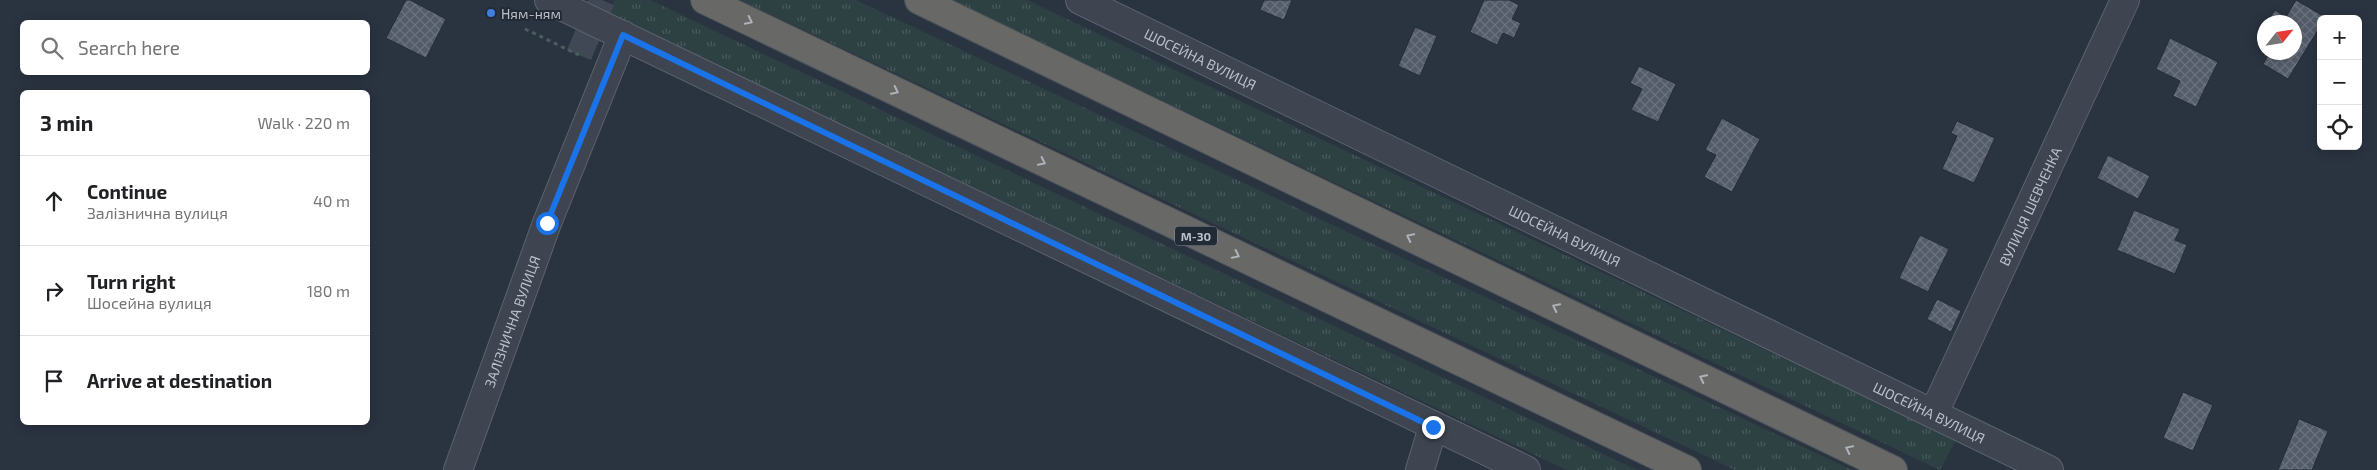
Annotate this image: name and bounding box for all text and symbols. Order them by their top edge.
place label: Ням-ням [501,5,561,22]
marker: Ням-ням [485,7,497,19]
one-way arrow [744,15,753,25]
north arrow [2257,15,2302,60]
map controls [2317,15,2362,150]
button: + [2317,15,2362,60]
search box [20,20,370,75]
street label: ШОСЕЙНА ВУЛИЦЯ [1142,24,1259,93]
icon: search [38,34,66,62]
text: Search here [78,36,180,59]
button: − [2317,60,2362,105]
one-way arrow [890,85,899,96]
button: locate [2317,105,2362,150]
text: 3 min [40,110,93,135]
text: Walk · 220 m [257,113,350,132]
street label: ВУЛИЦЯ ШЕВЧЕНКА [1995,144,2065,268]
one-way arrow [1037,156,1046,166]
text: Continue [87,180,167,203]
icon: ahead [40,187,68,215]
text: 40 m [313,191,350,210]
street label: ШОСЕЙНА ВУЛИЦЯ [1506,201,1624,270]
text: Залізнична вулиця [87,203,228,222]
route start [536,212,559,235]
road number: М-30 [1175,227,1217,246]
one-way arrow [1406,233,1415,243]
one-way arrow [1231,249,1240,259]
street label: ЗАЛІЗНИЧНА ВУЛИЦЯ [480,253,543,390]
text: Turn right [87,270,175,293]
icon: right [40,277,68,305]
text: 180 m [307,281,350,300]
text: Шосейна вулиця [87,293,212,312]
one-way arrow [1552,303,1561,314]
icon: arrive [40,367,68,395]
text: Arrive at destination [87,369,272,392]
one-way arrow [1699,374,1708,384]
street label: ШОСЕЙНА ВУЛИЦЯ [1871,378,1988,446]
route end [1422,416,1445,439]
one-way arrow [1845,445,1854,455]

